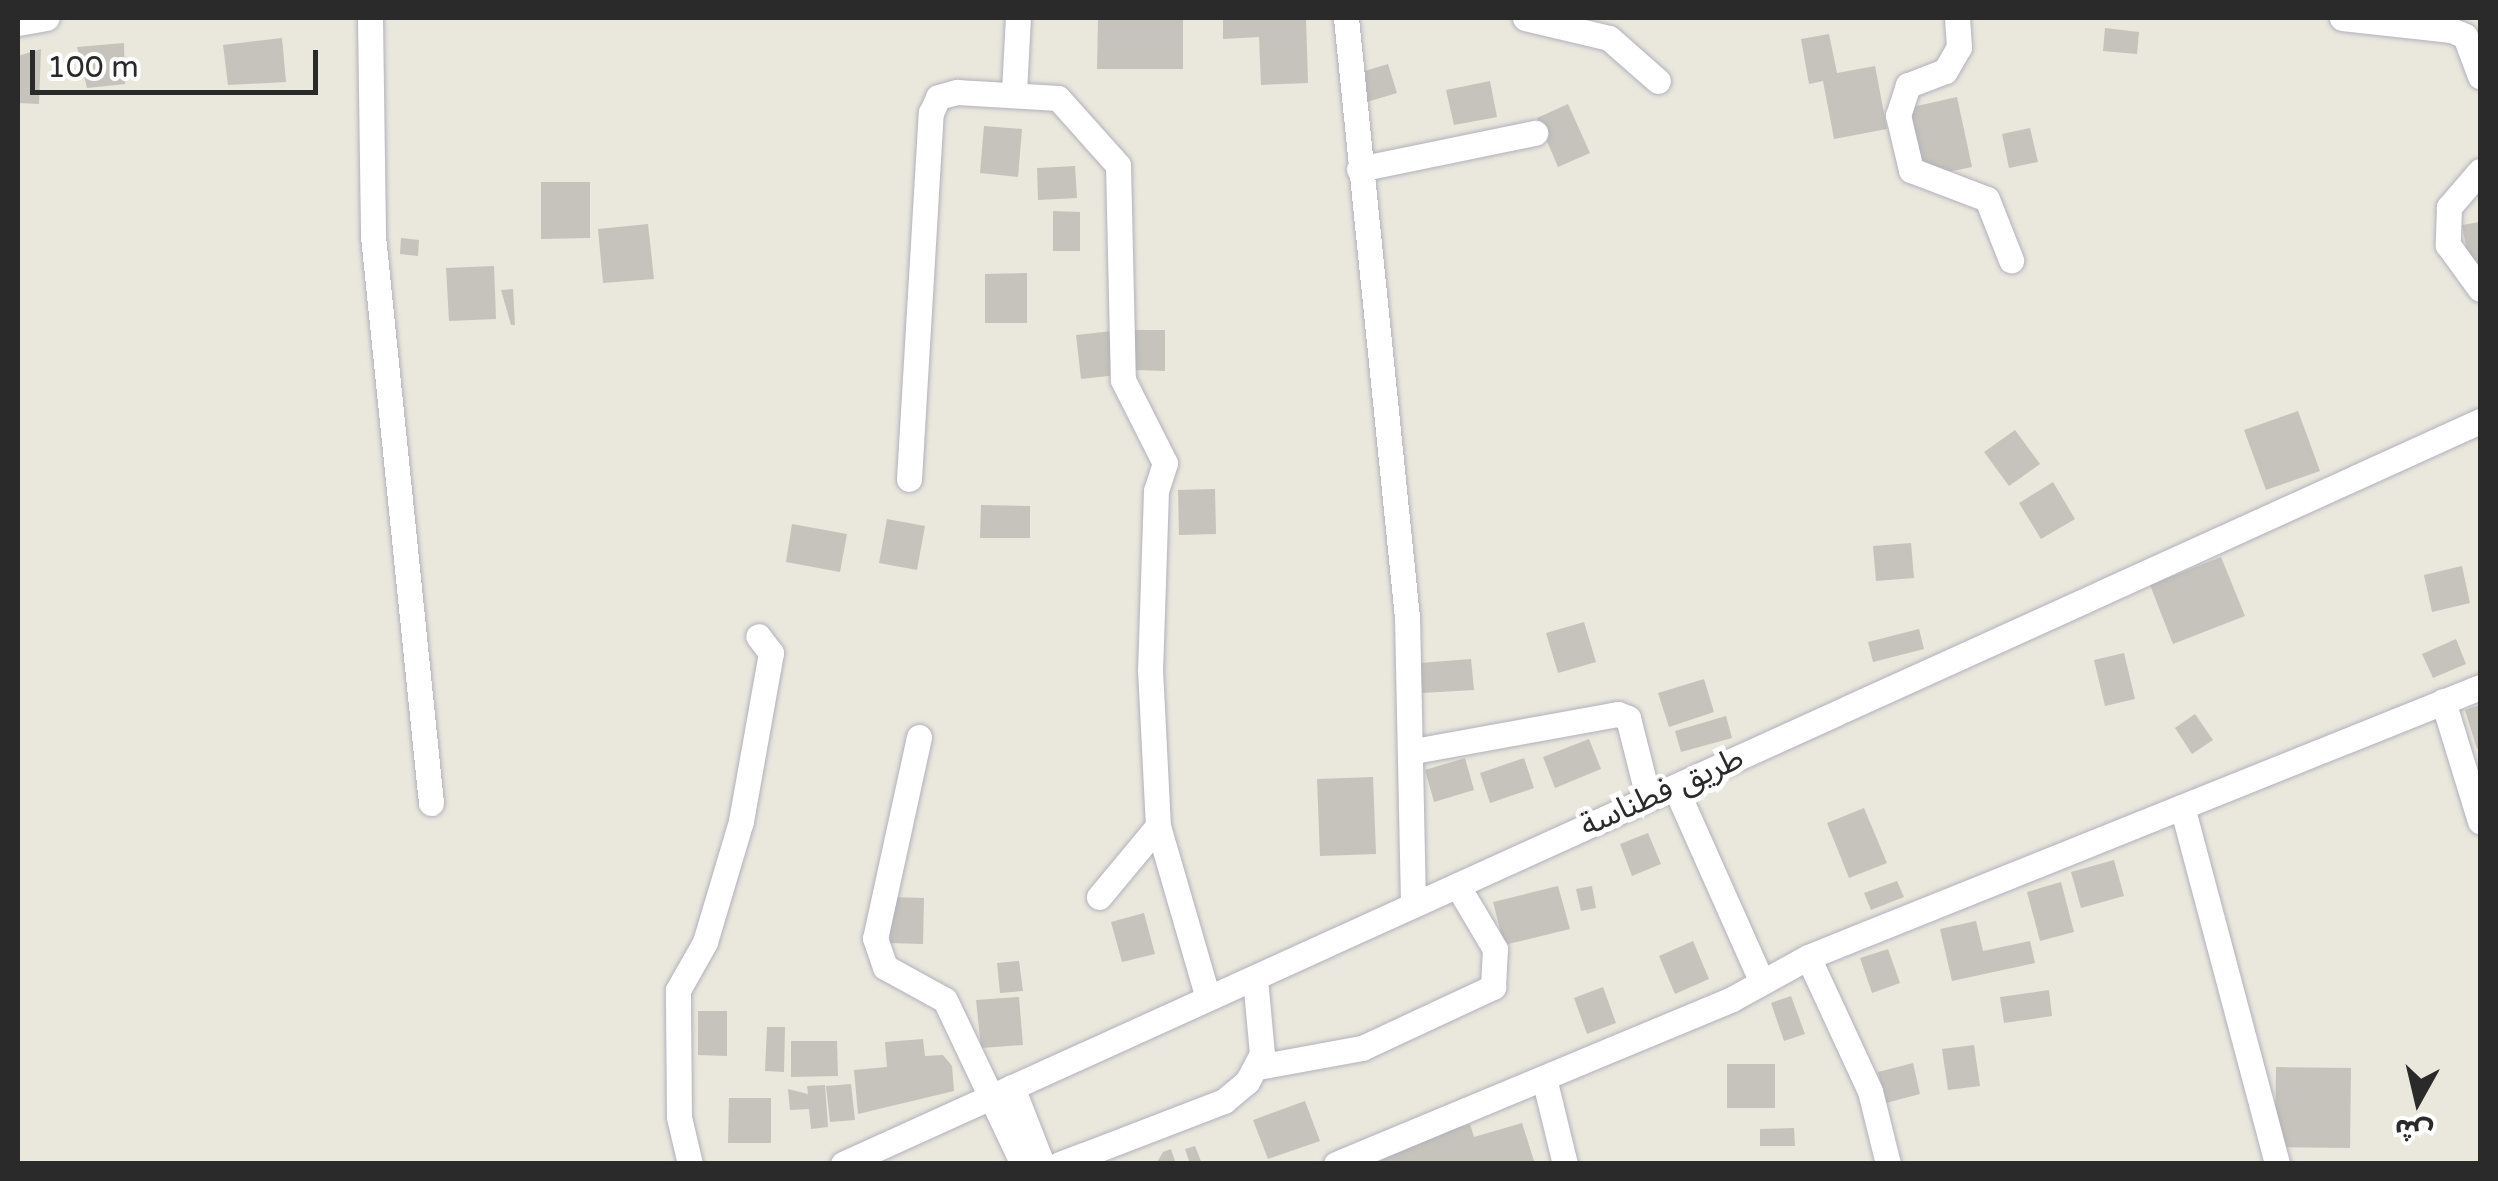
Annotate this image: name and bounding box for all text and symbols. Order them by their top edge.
scale bar [35,30,322,92]
text: 100 m [47,49,139,86]
street label: طريق فطناسة [1574,739,1750,845]
north arrow [2368,1051,2468,1151]
text: ش [2392,1111,2435,1150]

